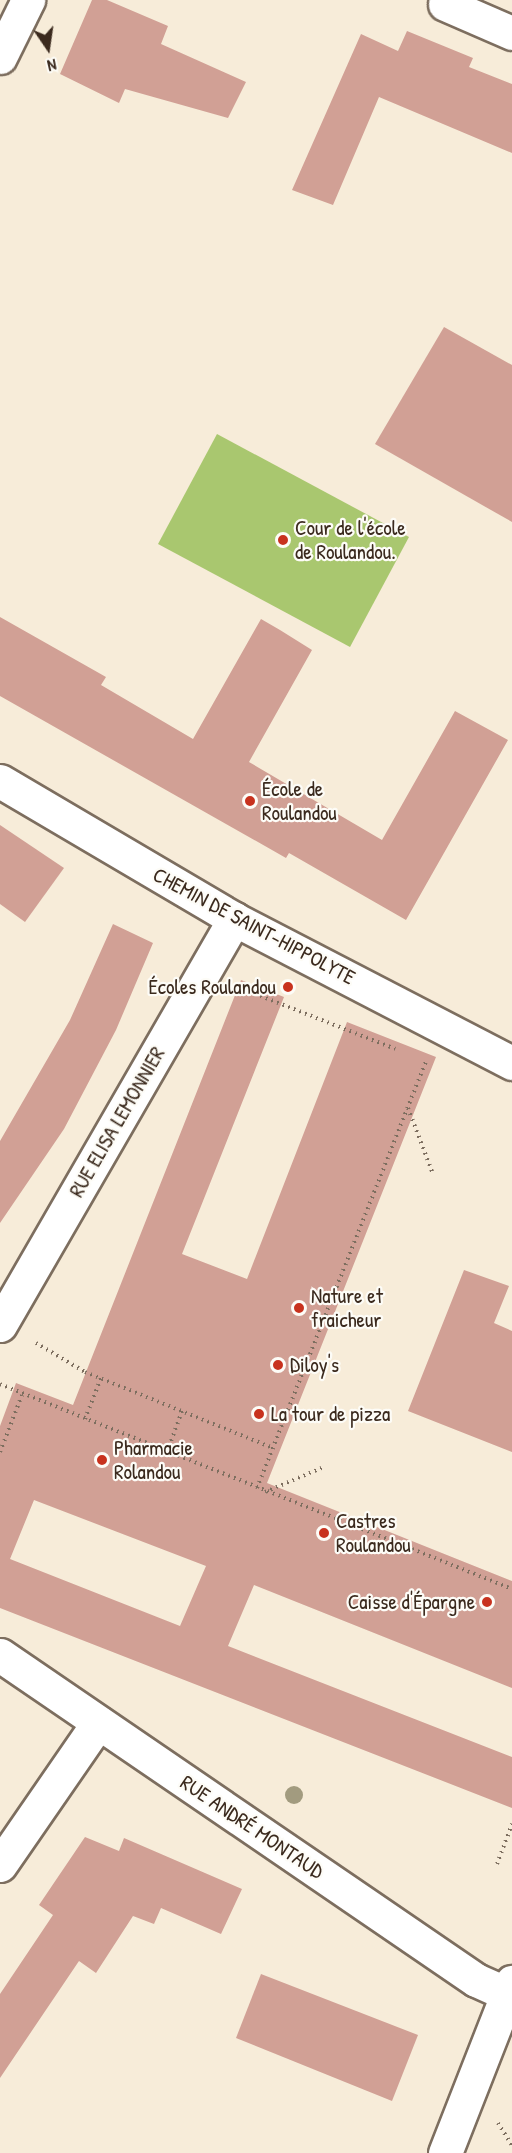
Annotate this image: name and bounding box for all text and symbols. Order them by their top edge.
north arrow [18,18,78,78]
text: N [45,54,59,77]
place label: Cour de l'école de Roulandou. [295,515,406,565]
marker: Cour de l'école de Roulandou. [276,533,290,547]
place label: École de Roulandou [262,776,337,826]
marker: École de Roulandou [243,794,257,808]
street label: CHEMIN DE SAINT-HIPPOLYTE [149,862,359,990]
place label: Écoles Roulandou [148,974,276,1000]
marker: Écoles Roulandou [281,980,295,994]
street label: RUE ELISA LEMONNIER [64,1042,170,1202]
place label: Nature et fraicheur [311,1283,383,1333]
marker: Nature et fraicheur [292,1301,306,1315]
place label: Diloy's [290,1352,339,1378]
marker: Diloy's [271,1358,285,1372]
place label: La tour de pizza [271,1401,390,1427]
marker: La tour de pizza [252,1407,266,1421]
place label: Pharmacie Rolandou [114,1435,193,1485]
marker: Pharmacie Rolandou [95,1453,109,1467]
place label: Castres Roulandou [336,1508,411,1558]
marker: Castres Roulandou [317,1526,331,1540]
place label: Caisse d'Épargne [348,1589,475,1615]
marker: Caisse d'Épargne [480,1595,494,1609]
street label: RUE ANDRÉ MONTAUD [176,1770,328,1884]

